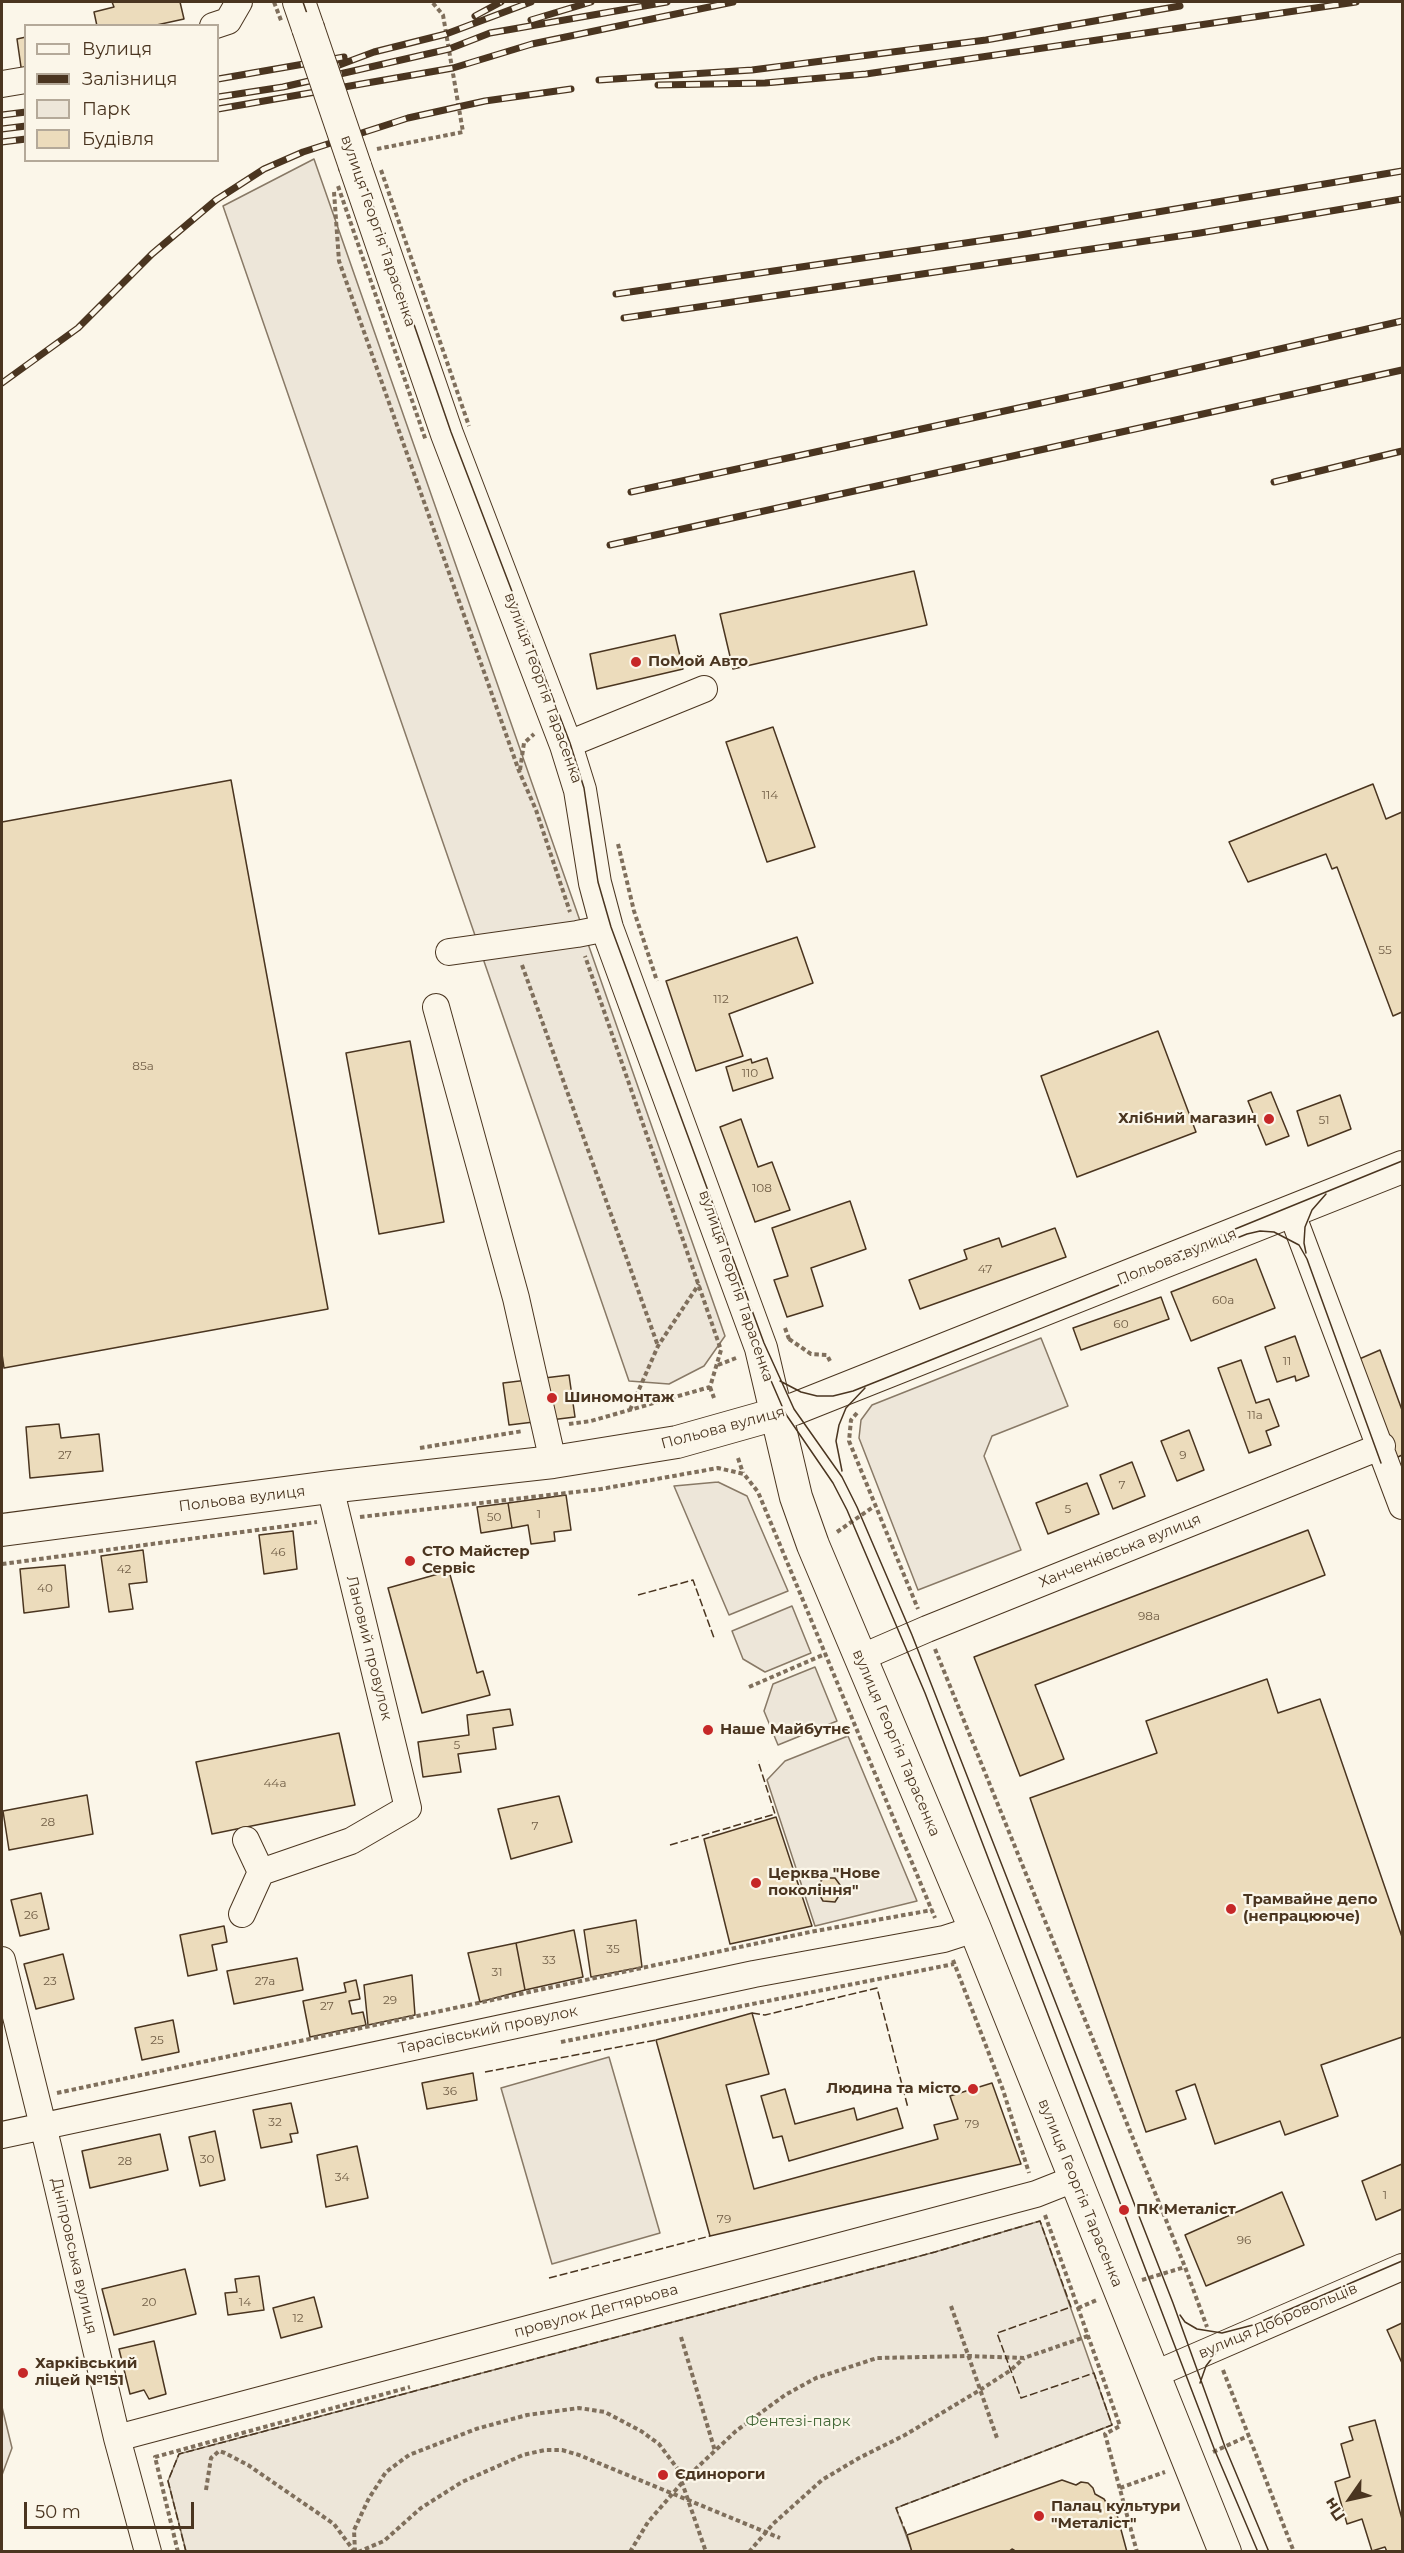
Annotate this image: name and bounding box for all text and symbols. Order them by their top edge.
legend [24,24,219,162]
text: Вулиця [82,38,152,60]
text: Залізниця [82,68,177,90]
text: Парк [82,98,130,120]
text: Будівля [82,128,154,150]
street label: вулиця Георгія Тарасенка [337,133,419,329]
street label: вулиця Георгія Тарасенка [500,590,586,786]
place label: ПоМой Авто [648,653,748,671]
marker: ПоМой Авто [629,655,643,669]
house number: 114 [762,788,778,802]
house number: 55 [1378,943,1392,957]
house number: 112 [713,992,729,1006]
house number: 85а [132,1059,154,1073]
house number: 110 [742,1066,758,1080]
place label: Хлібний магазин [1118,1110,1257,1128]
marker: Хлібний магазин [1262,1112,1276,1126]
house number: 51 [1318,1113,1330,1127]
house number: 108 [752,1181,772,1195]
street label: вулиця Георгія Тарасенка [695,1188,777,1384]
street label: Польова вулиця [1115,1225,1239,1289]
house number: 47 [978,1262,992,1276]
house number: 60а [1212,1293,1234,1307]
house number: 60 [1113,1317,1129,1331]
house number: 11 [1283,1354,1291,1368]
place label: Шиномонтаж [564,1389,675,1407]
marker: Шиномонтаж [545,1391,559,1405]
street label: Польова вулиця [659,1403,787,1453]
house number: 11а [1247,1408,1263,1422]
house number: 27 [58,1448,72,1462]
house number: 9 [1179,1448,1187,1462]
house number: 7 [1118,1478,1126,1492]
street label: Польова вулиця [178,1482,306,1516]
house number: 5 [1065,1502,1071,1516]
house number: 1 [537,1507,541,1521]
house number: 50 [487,1510,501,1524]
street label: Ханченківська вулиця [1036,1510,1204,1592]
place label: СТО Майстер Сервіс [422,1543,530,1578]
house number: 46 [270,1545,286,1559]
marker: СТО Майстер Сервіс [403,1554,417,1568]
house number: 42 [117,1562,131,1576]
street label: Лановий провулок [342,1574,396,1722]
house number: 40 [37,1581,53,1595]
house number: 98а [1138,1609,1160,1623]
street label: вулиця Георгія Тарасенка [848,1647,944,1839]
place label: Наше Майбутнє [720,1721,850,1739]
marker: Наше Майбутнє [701,1723,715,1737]
house number: 5 [454,1738,460,1752]
house number: 44а [263,1776,287,1790]
house number: 28 [41,1815,55,1829]
house number: 7 [531,1819,539,1833]
place label: Церква "Нове покоління" [768,1865,880,1900]
marker: Церква "Нове покоління" [749,1876,763,1890]
place label: Трамвайне депо (непрацююче) [1243,1891,1378,1926]
marker: Трамвайне депо (непрацююче) [1224,1902,1238,1916]
house number: 26 [24,1908,38,1922]
house number: 35 [606,1942,620,1956]
house number: 33 [542,1953,556,1967]
house number: 31 [491,1965,503,1979]
house number: 23 [43,1974,57,1988]
house number: 27а [255,1974,275,1988]
house number: 29 [383,1993,397,2007]
house number: 27 [320,1999,334,2013]
street label: Тарасівський провулок [397,2002,579,2058]
house number: 25 [150,2033,164,2047]
place label: Людина та місто [826,2080,961,2098]
marker: Людина та місто [966,2082,980,2096]
house number: 36 [443,2084,457,2098]
street label: вулиця Георгія Тарасенка [1034,2096,1126,2290]
house number: 32 [268,2115,282,2129]
house number: 79 [965,2117,979,2131]
house number: 30 [200,2152,214,2166]
house number: 28 [118,2154,132,2168]
house number: 34 [335,2170,349,2184]
street label: Дніпровська вулиця [47,2176,101,2336]
house number: 1 [1383,2188,1387,2202]
place label: ПК Металіст [1136,2201,1236,2219]
marker: ПК Металіст [1117,2203,1131,2217]
house number: 79 [717,2212,731,2226]
house number: 96 [1237,2233,1251,2247]
street label: вулиця Добровольців [1196,2279,1360,2363]
street label: провулок Дегтярьова [512,2280,680,2342]
house number: 20 [142,2295,156,2309]
house number: 14 [239,2295,251,2309]
house number: 12 [292,2311,304,2325]
place label: Харківський ліцей №151 [35,2355,137,2390]
marker: Харківський ліцей №151 [16,2366,30,2380]
park label: Фентезі-парк [746,2413,850,2431]
place label: Єдинороги [675,2466,765,2484]
marker: Єдинороги [656,2468,670,2482]
north arrow [1320,2469,1380,2529]
scale bar [27,2490,196,2528]
text: Пн [1320,2494,1349,2525]
place label: Палац культури "Металіст" [1051,2498,1181,2533]
text: 50 m [35,2501,81,2523]
marker: Палац культури "Металіст" [1032,2509,1046,2523]

